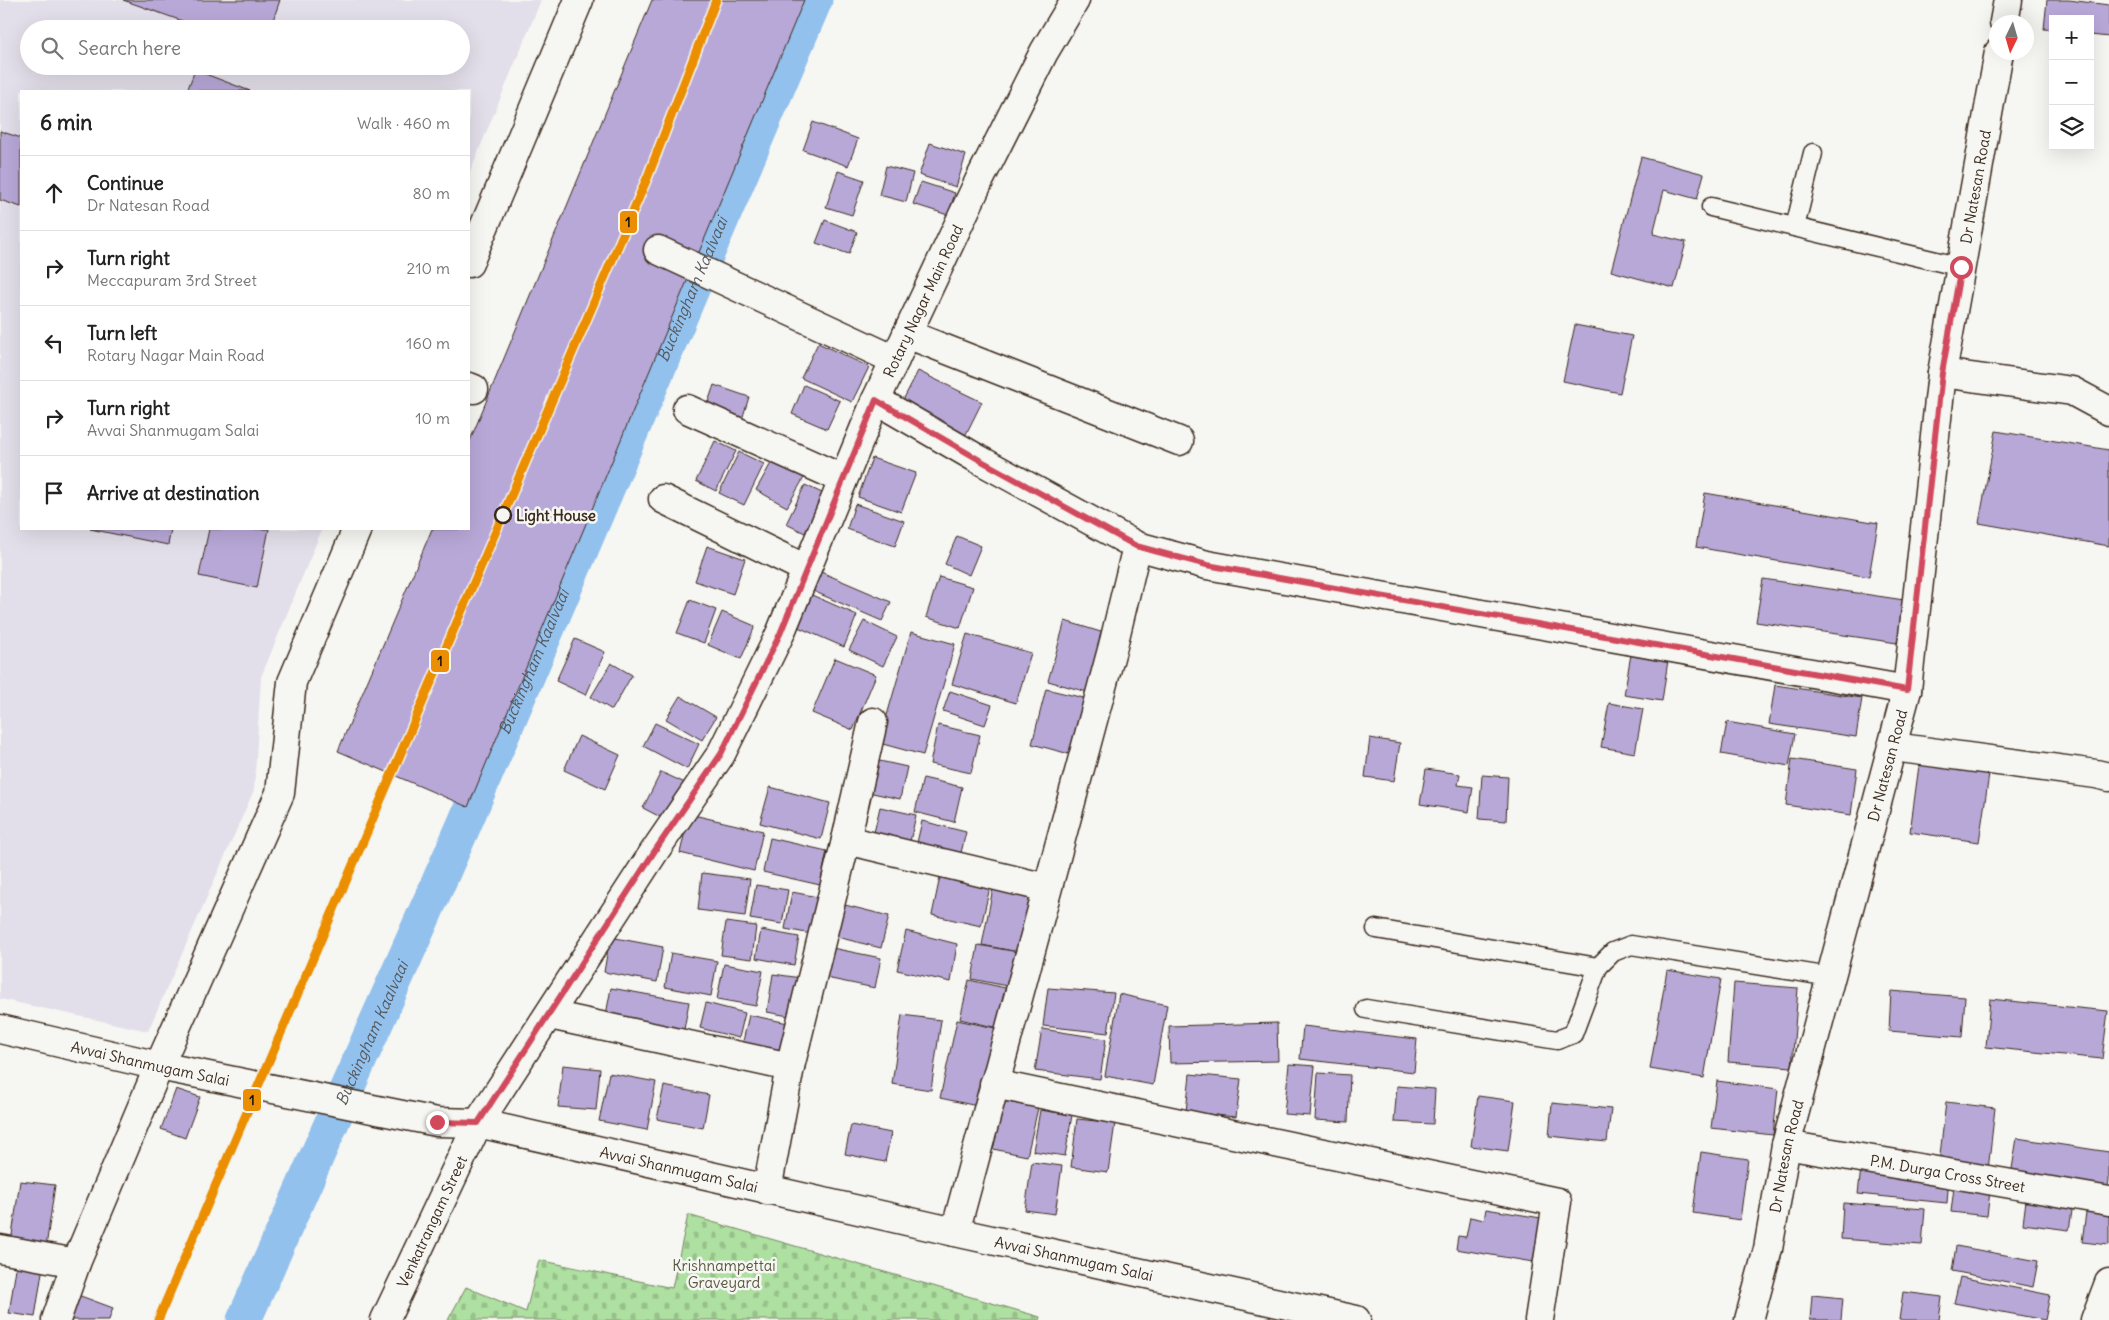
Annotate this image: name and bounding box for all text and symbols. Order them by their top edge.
north arrow [1989,15,2034,60]
map controls [2049,15,2094,150]
button: + [2049,15,2094,60]
search box [20,20,470,75]
icon: search [38,34,66,62]
text: Search here [78,36,181,60]
button: − [2049,60,2094,105]
button: layers [2049,105,2094,150]
text: 6 min [40,109,92,136]
text: Walk · 460 m [357,113,450,133]
street label: Dr Natesan Road [1956,128,1995,245]
text: Continue [87,171,164,195]
icon: ahead [40,179,68,207]
text: 80 m [412,183,450,203]
text: Dr Natesan Road [87,195,210,215]
line badge: 1 [619,210,638,234]
water label: Buckingham Kaalvaai [652,212,732,364]
text: 1 [625,213,631,231]
street label: Rotary Nagar Main Road [879,221,967,380]
text: Turn right [87,246,170,270]
icon: right [40,254,68,282]
route start [1950,256,1973,279]
text: 210 m [407,258,450,278]
text: Meccapuram 3rd Street [87,270,257,290]
text: Turn left [87,321,157,345]
icon: left [40,329,68,357]
text: 160 m [406,333,450,353]
text: Rotary Nagar Main Road [87,345,264,365]
text: Turn right [87,396,170,420]
icon: right [40,404,68,432]
text: 10 m [415,408,450,428]
text: Avvai Shanmugam Salai [87,420,259,440]
icon: arrive [40,479,68,507]
text: Arrive at destination [87,481,260,505]
marker: Light House [494,506,512,524]
place label: Light House [516,506,596,526]
water label: Buckingham Kaalvaai [494,584,574,737]
line badge: 1 [430,649,450,673]
text: 1 [437,652,443,670]
street label: Dr Natesan Road [1863,707,1911,823]
water label: Buckingham Kaalvaai [331,956,413,1108]
street label: Avvai Shanmugam Salai [69,1036,231,1089]
line badge: 1 [242,1088,262,1112]
text: 1 [249,1091,255,1109]
street label: Dr Natesan Road [1765,1097,1807,1214]
route end [426,1111,449,1134]
street label: Avvai Shanmugam Salai [598,1142,760,1196]
street label: P.M. Durga Cross Street [1869,1150,2027,1196]
street label: Venkatrangam Street [392,1152,471,1290]
street label: Avvai Shanmugam Salai [993,1232,1155,1285]
park label: Krishnampettai Graveyard [672,1256,776,1292]

